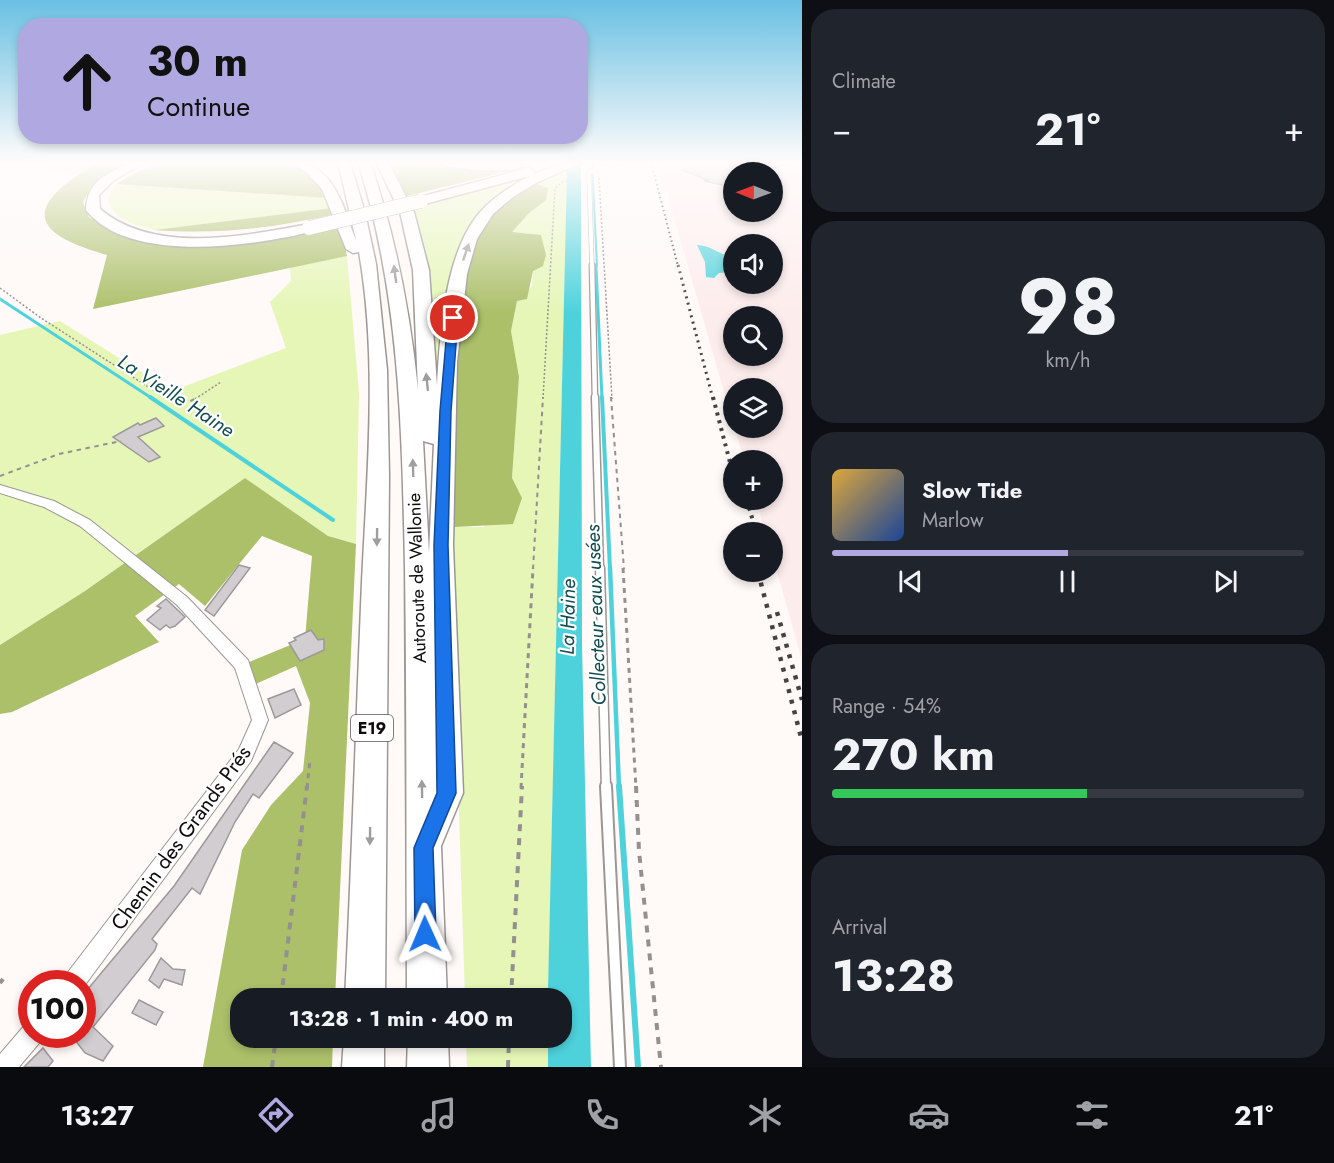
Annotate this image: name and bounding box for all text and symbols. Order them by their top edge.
text: 30 m [147,31,248,92]
icon: ahead [48,42,126,120]
text: Climate [832,67,896,96]
text: Continue [147,87,250,126]
text: 21° [1035,97,1100,162]
text: − [832,106,851,153]
text: + [1284,106,1304,153]
north arrow [723,162,783,222]
map controls [723,162,783,582]
button: sound [723,234,783,294]
one-way arrow [462,243,471,261]
text: 98 [1017,251,1119,363]
one-way arrow [390,265,399,284]
pin [427,292,478,343]
icon: arrive [436,301,469,334]
button: search [723,306,783,366]
text: km/h [1045,346,1091,375]
water label: La Vieille Haine [112,347,240,445]
one-way arrow [422,373,432,392]
button: layers [723,378,783,438]
button: + [723,450,783,510]
one-way arrow [408,459,418,478]
text: Slow Tide [922,474,1022,506]
street label: Autoroute de Wallonie [401,492,433,664]
text: Marlow [922,506,984,535]
button: − [723,522,783,582]
water label: Collecteur eaux usées [578,524,614,706]
one-way arrow [372,527,381,546]
icon: previous [894,565,927,598]
icon: pause [1051,565,1084,598]
icon: next [1209,565,1242,598]
water label: La Haine [553,579,583,655]
text: Range · 54% [832,692,941,721]
road number: E19 [351,715,393,741]
text: 270 km [832,722,995,787]
street label: Chemin des Grands Prés [104,740,258,936]
one-way arrow [417,780,427,799]
one-way arrow [365,827,374,846]
position arrow [393,902,457,966]
text: Arrival [832,913,887,942]
text: 13:28 [832,943,955,1008]
speed limit sign: 100 [18,970,96,1048]
text: 13:28 · 1 min · 400 m [289,1002,513,1034]
icon: directions [255,1094,297,1136]
icon: music [418,1094,460,1136]
icon: phone [581,1094,623,1136]
icon: climate [744,1094,786,1136]
icon: car [908,1094,950,1136]
icon: filters [1071,1094,1113,1136]
text: 13:27 [61,1096,134,1135]
text: 21° [1234,1096,1273,1135]

